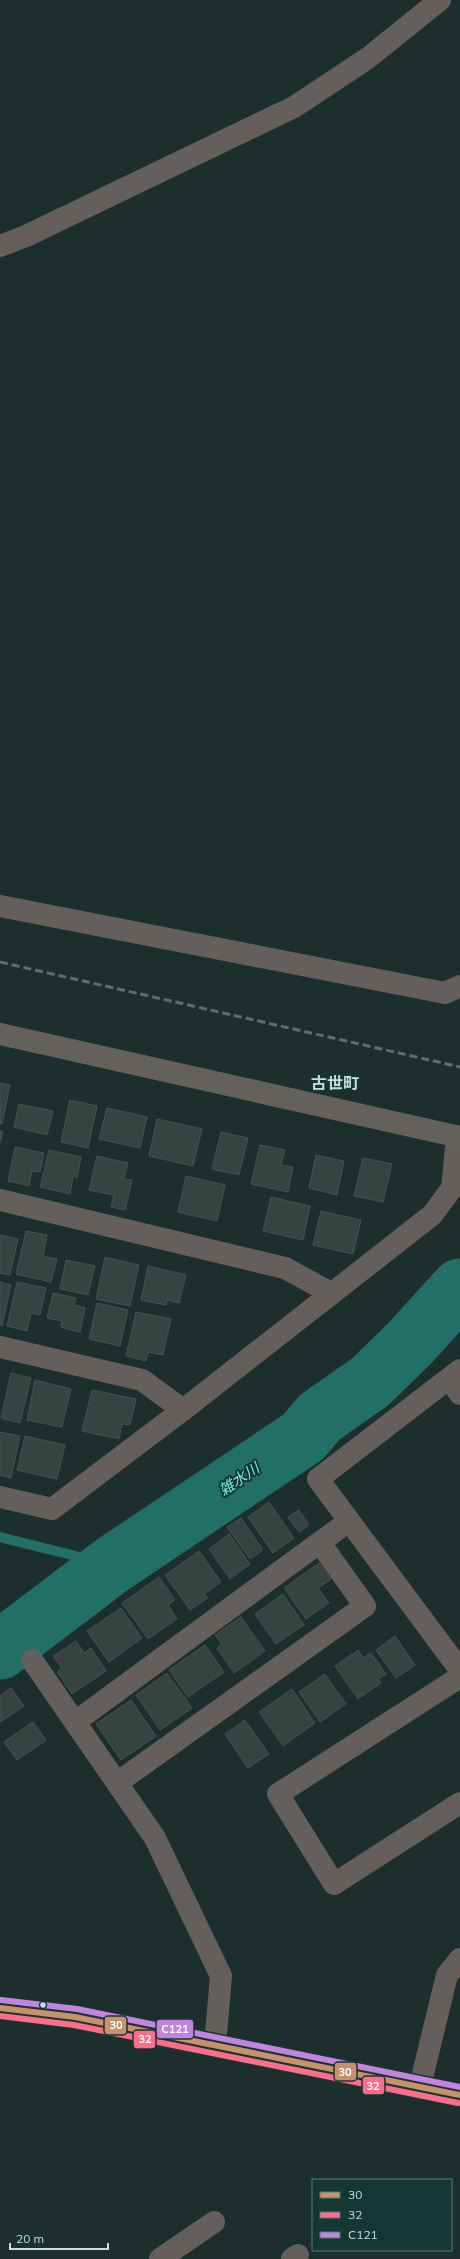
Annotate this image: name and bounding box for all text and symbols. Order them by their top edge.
district label: 古世町 [311,1073,359,1093]
water label: 雑水川 [215,1457,265,1499]
unlabelled marker [38,2000,48,2010]
line badge: 30 [104,2016,127,2035]
text: 30 [109,2018,123,2032]
line badge: C121 [156,2019,194,2039]
text: C121 [161,2022,189,2036]
line badge: 32 [133,2030,156,2049]
text: 32 [138,2032,152,2046]
line badge: 30 [334,2062,357,2081]
text: 30 [338,2065,352,2079]
line badge: 32 [362,2076,385,2095]
text: 32 [366,2079,380,2093]
legend [312,2179,452,2251]
text: 30 [348,2187,362,2202]
text: 32 [348,2207,362,2222]
scale bar [10,2225,108,2251]
text: C121 [348,2227,378,2242]
text: 20 m [16,2231,44,2246]

